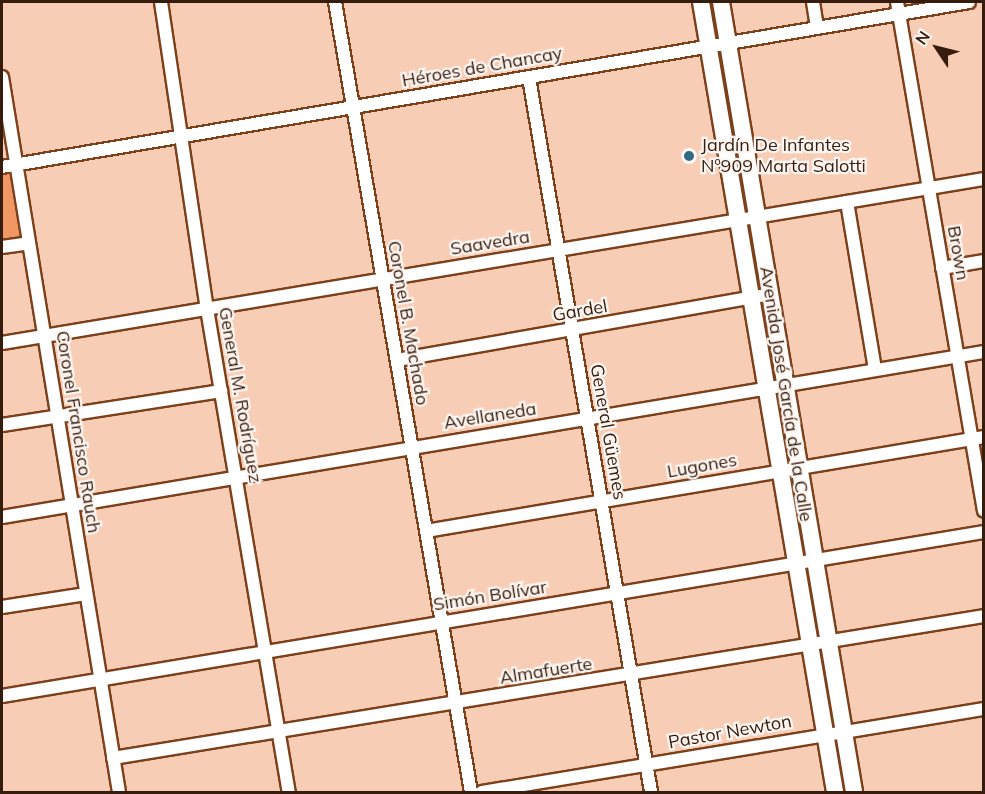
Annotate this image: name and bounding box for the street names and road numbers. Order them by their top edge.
street label: Héroes de Chancay [400,42,564,92]
street label: Brown [943,224,973,282]
street label: Saavedra [449,226,531,260]
street label: Coronel B. Machado [383,239,433,407]
street label: Avenida José García de la Calle [755,265,817,523]
street label: Gardel [551,296,609,326]
street label: General M. Rodríguez [214,305,266,485]
street label: Coronel Francisco Rauch [51,329,105,535]
street label: General Güemes [585,362,631,502]
street label: Avellaneda [442,398,538,434]
street label: Lugones [665,449,739,483]
street label: Simón Bolívar [432,576,548,616]
street label: Almafuerte [498,653,594,689]
street label: Pastor Newton [667,711,793,753]

